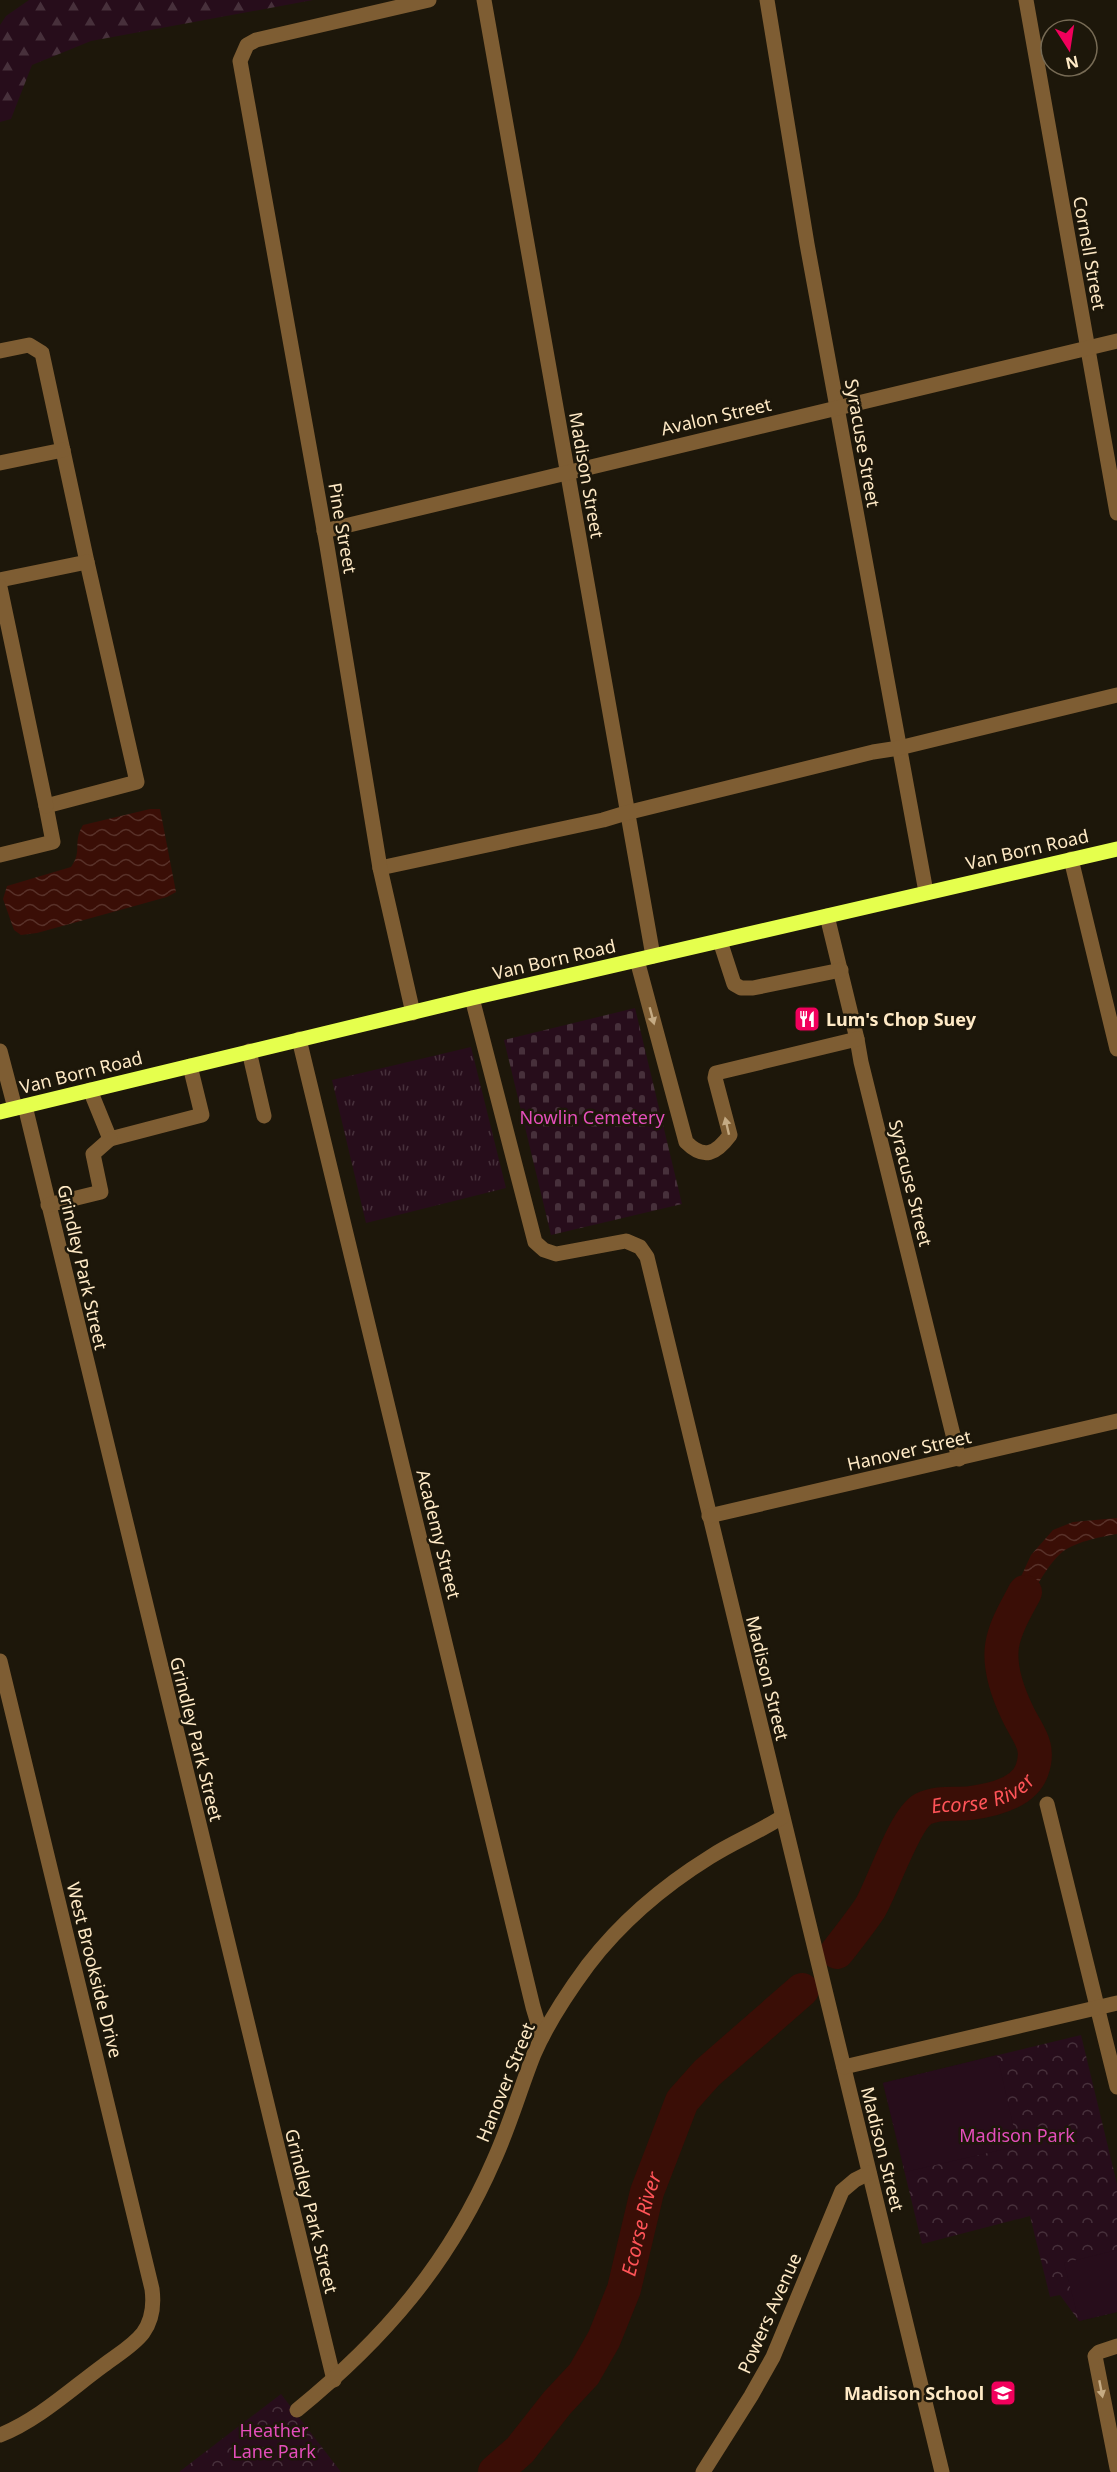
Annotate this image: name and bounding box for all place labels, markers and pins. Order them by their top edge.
restaurant icon: Lum's Chop Suey [792,1004,822,1034]
place label: Lum's Chop Suey [826,1007,977,1031]
school or university icon: Madison School [988,2378,1018,2408]
place label: Madison School [844,2381,984,2405]

